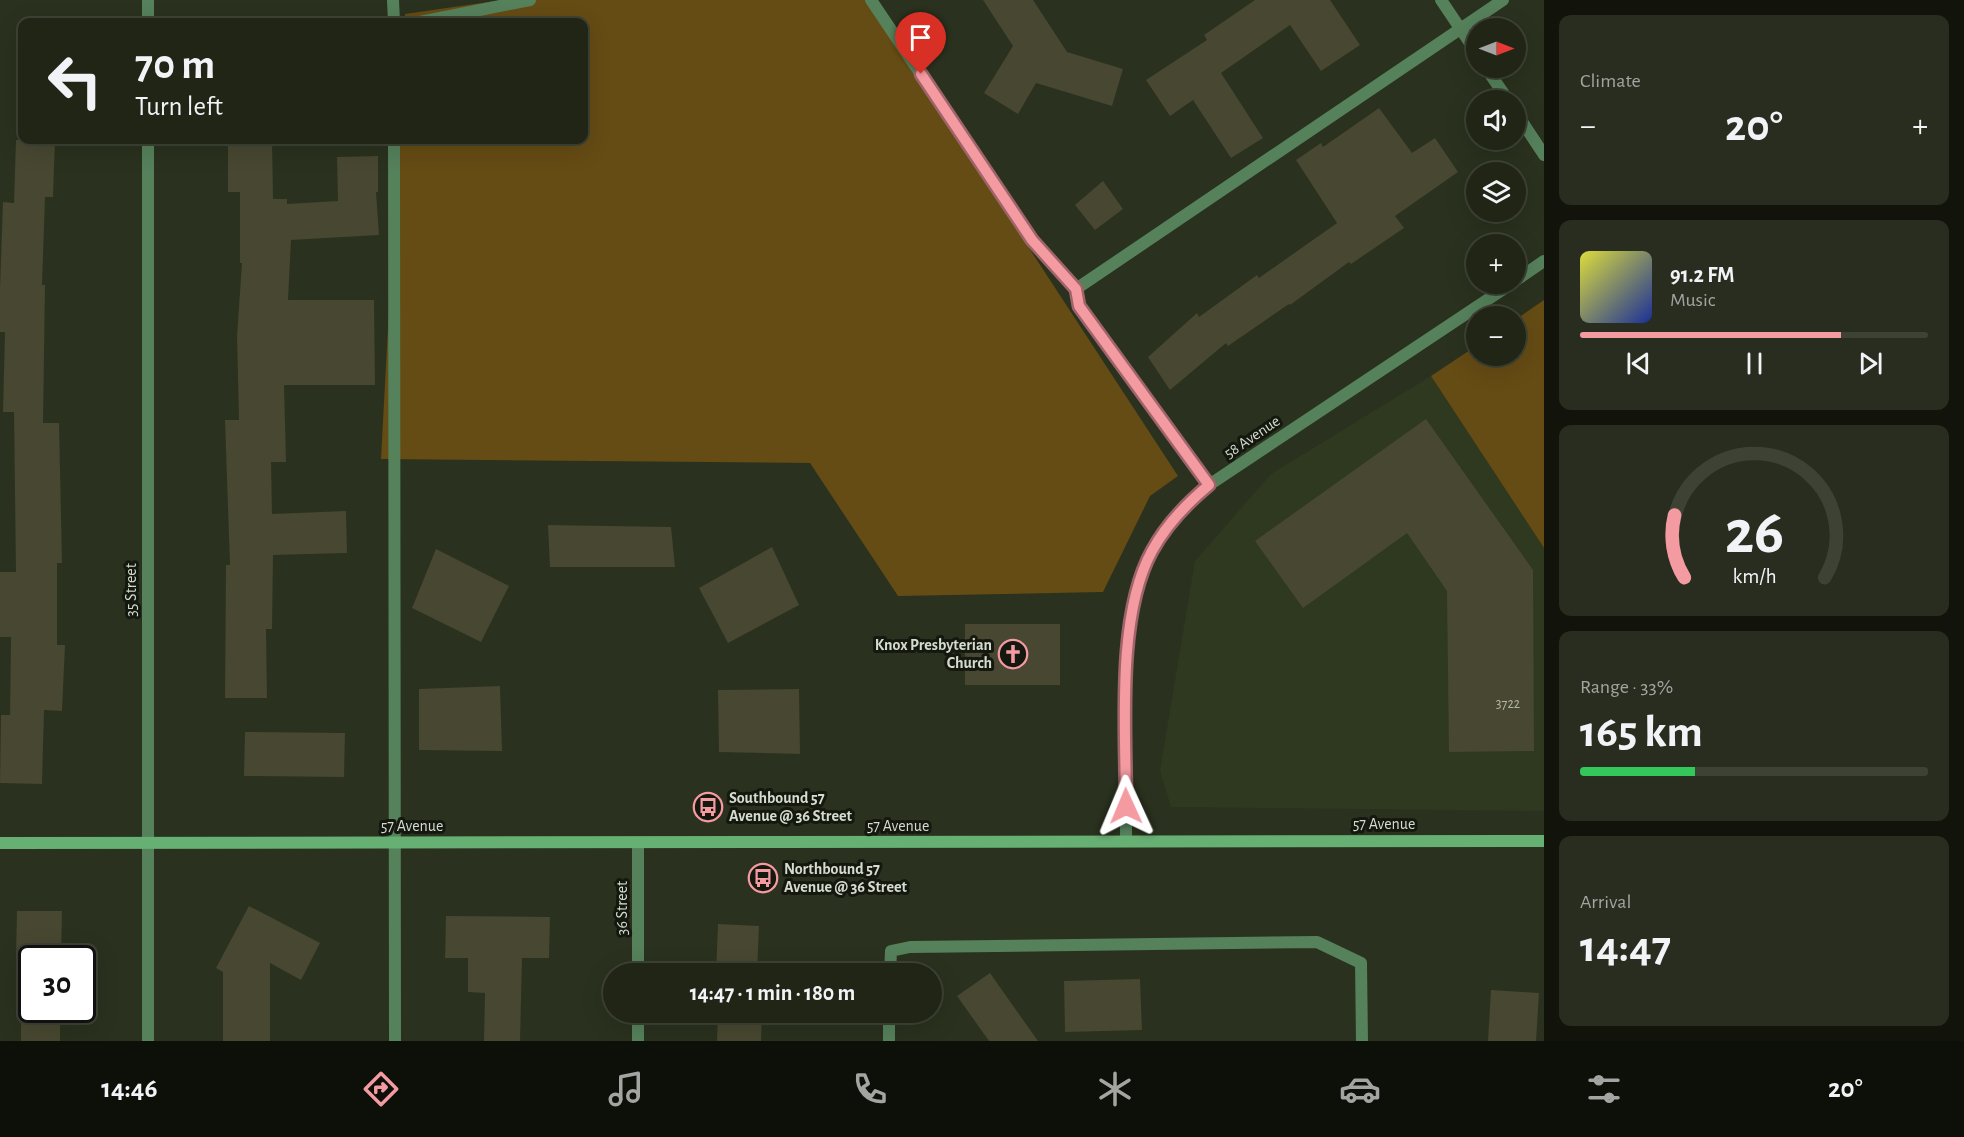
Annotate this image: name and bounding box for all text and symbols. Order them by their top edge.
pin [895,12,946,74]
north arrow [1466,18,1526,78]
map controls [1466,18,1526,366]
icon: arrive [904,21,937,54]
icon: left [36,42,114,120]
text: 70 m [135,44,215,86]
text: Climate [1580,71,1641,91]
button: sound [1466,90,1526,150]
text: Turn left [135,93,223,120]
text: 20° [1725,104,1783,149]
text: − [1580,110,1596,143]
text: + [1912,110,1928,143]
button: layers [1466,162,1526,222]
button: + [1466,234,1526,294]
text: 91.2 FM [1670,264,1735,286]
text: Music [1670,290,1716,310]
button: − [1466,306,1526,366]
icon: previous [1622,347,1655,380]
icon: pause [1738,347,1771,380]
icon: next [1854,347,1887,380]
street label: 58 Avenue [1221,413,1283,461]
text: 26 [1724,502,1784,564]
street label: 35 Street [123,563,139,617]
text: km/h [1732,566,1776,587]
place label: Knox Presbyterian Church [875,637,992,671]
church icon: Knox Presbyterian Church [997,638,1029,670]
text: Range · 33% [1580,677,1673,697]
house number: 3722 [1496,697,1520,711]
text: 165 km [1580,710,1703,755]
position arrow [1094,774,1158,838]
place label: Southbound 57 Avenue @ 36 Street [729,790,852,824]
bus stop icon: Southbound 57 Avenue @ 36 Street [692,791,724,823]
street label: 57 Avenue [1353,816,1415,832]
street label: 57 Avenue [381,818,443,834]
street label: 57 Avenue [867,818,929,834]
place label: Northbound 57 Avenue @ 36 Street [784,861,907,895]
bus stop icon: Northbound 57 Avenue @ 36 Street [747,862,779,894]
street label: 36 Street [614,881,630,935]
text: Arrival [1580,892,1631,912]
text: 14:47 [1580,925,1671,970]
speed limit sign: 30 [18,945,96,1023]
text: 14:47 · 1 min · 180 m [690,982,855,1004]
icon: directions [360,1068,402,1110]
icon: music [605,1068,647,1110]
icon: phone [849,1068,891,1110]
icon: climate [1094,1068,1136,1110]
icon: car [1339,1068,1381,1110]
icon: filters [1583,1068,1625,1110]
text: 14:46 [101,1075,157,1102]
text: 20° [1828,1075,1863,1102]

